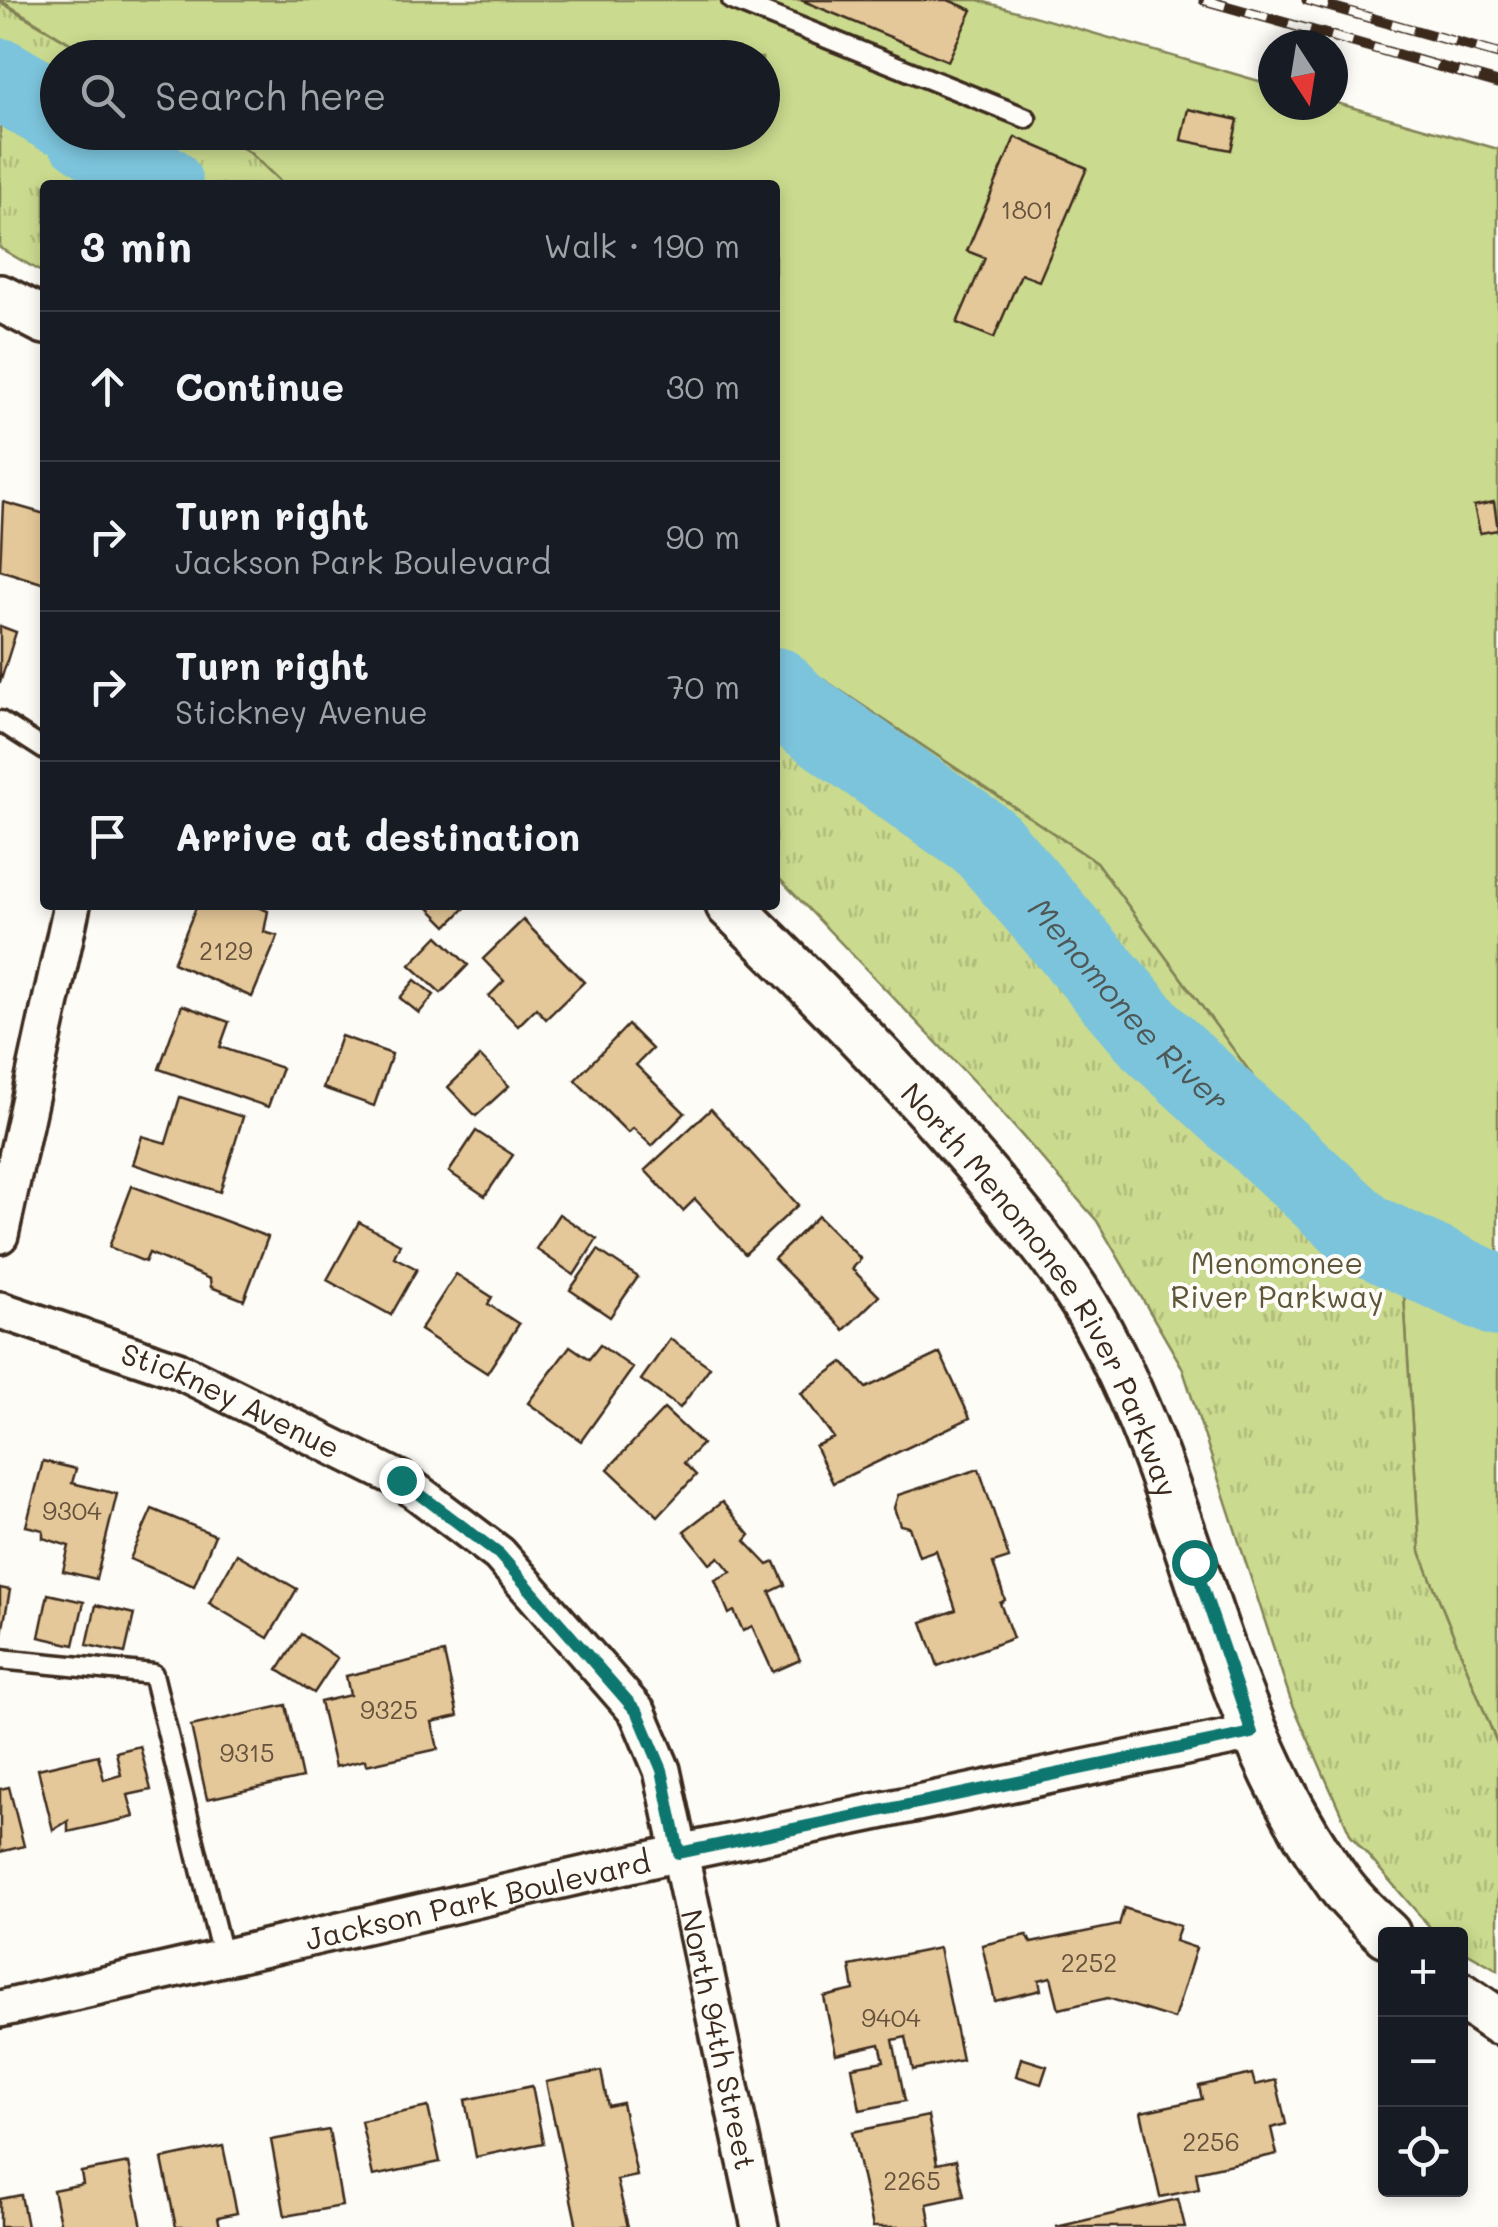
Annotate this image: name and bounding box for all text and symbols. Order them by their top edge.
north arrow [1258,30,1348,120]
search box [40,40,780,150]
icon: search [75,68,130,123]
text: Search here [155,70,386,120]
house number: 1801 [1001,193,1053,225]
text: 3 min [80,218,192,273]
text: Walk · 190 m [544,224,740,266]
icon: ahead [80,359,135,414]
text: Continue [175,361,344,411]
text: 30 m [666,365,740,407]
text: Turn right [175,490,369,540]
icon: right [80,509,135,564]
text: 90 m [666,515,740,557]
text: Jackson Park Boulevard [175,540,551,582]
text: Turn right [175,640,369,690]
icon: right [80,659,135,714]
text: 70 m [667,665,740,707]
text: Stickney Avenue [175,690,428,732]
icon: arrive [80,809,135,864]
text: Arrive at destination [175,811,580,861]
water label: Menomonee River [1020,888,1239,1120]
house number: 2129 [199,934,253,966]
street label: North Menomonee River Parkway [893,1073,1188,1502]
park label: Menomonee River Parkway [1170,1242,1384,1316]
street label: Stickney Avenue [116,1332,347,1467]
route end [379,1458,425,1504]
house number: 9304 [42,1494,102,1526]
route start [1172,1540,1218,1586]
house number: 9325 [360,1693,418,1725]
house number: 9315 [219,1736,275,1768]
street label: Jackson Park Boulevard [301,1840,654,1958]
street label: North 94th Street [672,1906,767,2173]
map controls [1378,1927,1468,2197]
button: + [1378,1927,1468,2017]
house number: 2252 [1061,1946,1117,1978]
house number: 9404 [861,2001,921,2033]
button: − [1378,2017,1468,2107]
button: locate [1378,2107,1468,2197]
house number: 2256 [1182,2125,1240,2157]
house number: 2265 [883,2164,941,2196]

